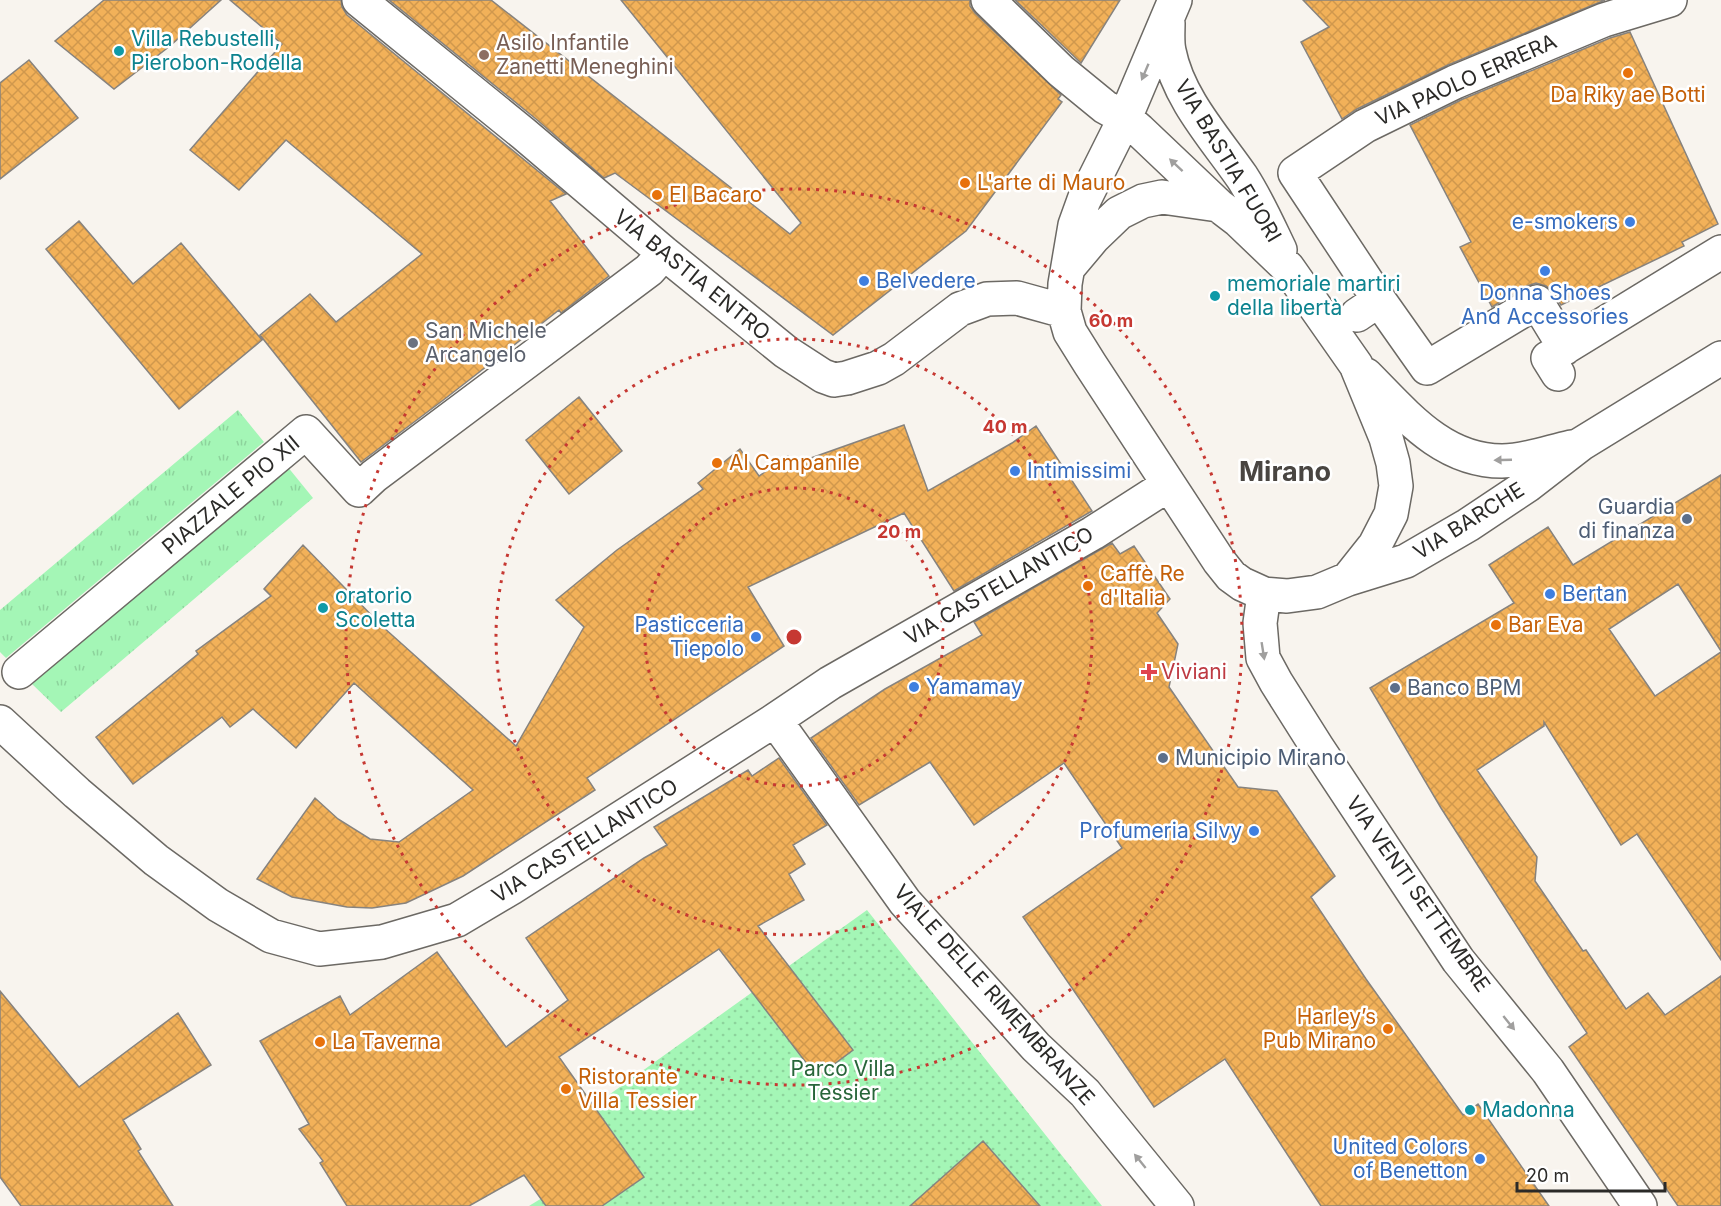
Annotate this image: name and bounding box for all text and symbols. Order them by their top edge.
place label: Villa Rebustelli, Pierobon-Rodella [131,26,302,75]
street label: VIA PAOLO ERRERA [1371,28,1560,131]
place label: Asilo Infantile Zanetti Meneghini [496,30,674,79]
marker: Villa Rebustelli, Pierobon-Rodella [112,44,126,58]
marker: Asilo Infantile Zanetti Meneghini [477,48,491,62]
one-way arrow [1140,63,1150,81]
marker: Da Riky ae Botti [1621,66,1635,80]
street label: VIA BASTIA FUORI [1170,75,1287,246]
place label: Da Riky ae Botti [1550,82,1706,107]
one-way arrow [1169,158,1183,172]
place label: L'arte di Mauro [977,170,1125,195]
marker: L'arte di Mauro [958,176,972,190]
place label: El Bacaro [669,182,762,207]
marker: El Bacaro [650,188,664,202]
street label: VIA BASTIA ENTRO [609,204,775,345]
place label: e-smokers [1512,209,1618,234]
marker: e-smokers [1623,215,1637,229]
marker: Donna Shoes And Accessories [1538,264,1552,278]
place label: Belvedere [876,268,976,293]
place label: memoriale martiri della libertà [1227,271,1401,320]
marker: Belvedere [857,274,871,288]
place label: Donna Shoes And Accessories [1461,280,1629,329]
marker: memoriale martiri della libertà [1208,289,1222,303]
text: 60 m [1089,310,1133,331]
place label: San Michele Arcangelo [425,318,547,367]
marker: San Michele Arcangelo [406,336,420,350]
text: 40 m [983,416,1028,437]
street label: PIAZZALE PIO XII [157,430,304,559]
place label: Al Campanile [729,450,860,475]
district label: Mirano [1239,455,1331,488]
one-way arrow [1494,455,1513,465]
marker: Al Campanile [710,456,724,470]
place label: Intimissimi [1027,458,1131,483]
marker: Intimissimi [1008,464,1022,478]
street label: VIA BARCHE [1409,477,1529,565]
place label: Guardia di finanza [1578,494,1675,543]
marker: Guardia di finanza [1680,512,1694,526]
text: 20 m [877,521,921,542]
street label: VIA CASTELLANTICO [900,521,1098,650]
place label: Caffè Re d'Italia [1100,561,1185,610]
marker: Caffè Re d'Italia [1081,579,1095,593]
place label: Bertan [1562,581,1627,606]
place label: oratorio Scoletta [335,583,416,632]
marker: Bertan [1543,587,1557,601]
marker: oratorio Scoletta [316,601,330,615]
place label: Pasticceria Tiepolo [634,612,744,661]
place label: Bar Eva [1508,612,1583,637]
marker: Bar Eva [1489,618,1503,632]
centre of rings [784,627,804,647]
marker: Pasticceria Tiepolo [749,630,763,644]
one-way arrow [1259,642,1268,661]
place label: Viviani [1161,659,1227,684]
marker: Viviani [1142,665,1156,679]
place label: Yamamay [926,674,1023,699]
place label: Banco BPM [1407,675,1522,700]
marker: Yamamay [907,680,921,694]
marker: Banco BPM [1388,681,1402,695]
place label: Municipio Mirano [1175,745,1346,770]
marker: Municipio Mirano [1156,751,1170,765]
street label: VIA CASTELLANTICO [487,773,682,908]
street label: VIA VENTI SETTEMBRE [1341,791,1496,996]
place label: Profumeria Silvy [1079,818,1242,843]
marker: Profumeria Silvy [1247,824,1261,838]
street label: VIALE DELLE RIMEMBRANZE [889,879,1100,1110]
place label: Harley’s Pub Mirano [1263,1004,1376,1053]
one-way arrow [1503,1015,1516,1031]
marker: Harley’s Pub Mirano [1381,1022,1395,1036]
place label: La Taverna [332,1029,441,1054]
marker: La Taverna [313,1035,327,1049]
park label: Parco Villa Tessier [791,1056,895,1105]
place label: Ristorante Villa Tessier [578,1064,697,1113]
marker: Ristorante Villa Tessier [559,1082,573,1096]
place label: Madonna [1482,1097,1575,1122]
marker: Madonna [1463,1103,1477,1117]
place label: United Colors of Benetton [1333,1134,1468,1183]
marker: United Colors of Benetton [1473,1152,1487,1166]
one-way arrow [1135,1153,1147,1168]
scale bar [1517,1155,1666,1193]
text: 20 m [1526,1165,1569,1186]

